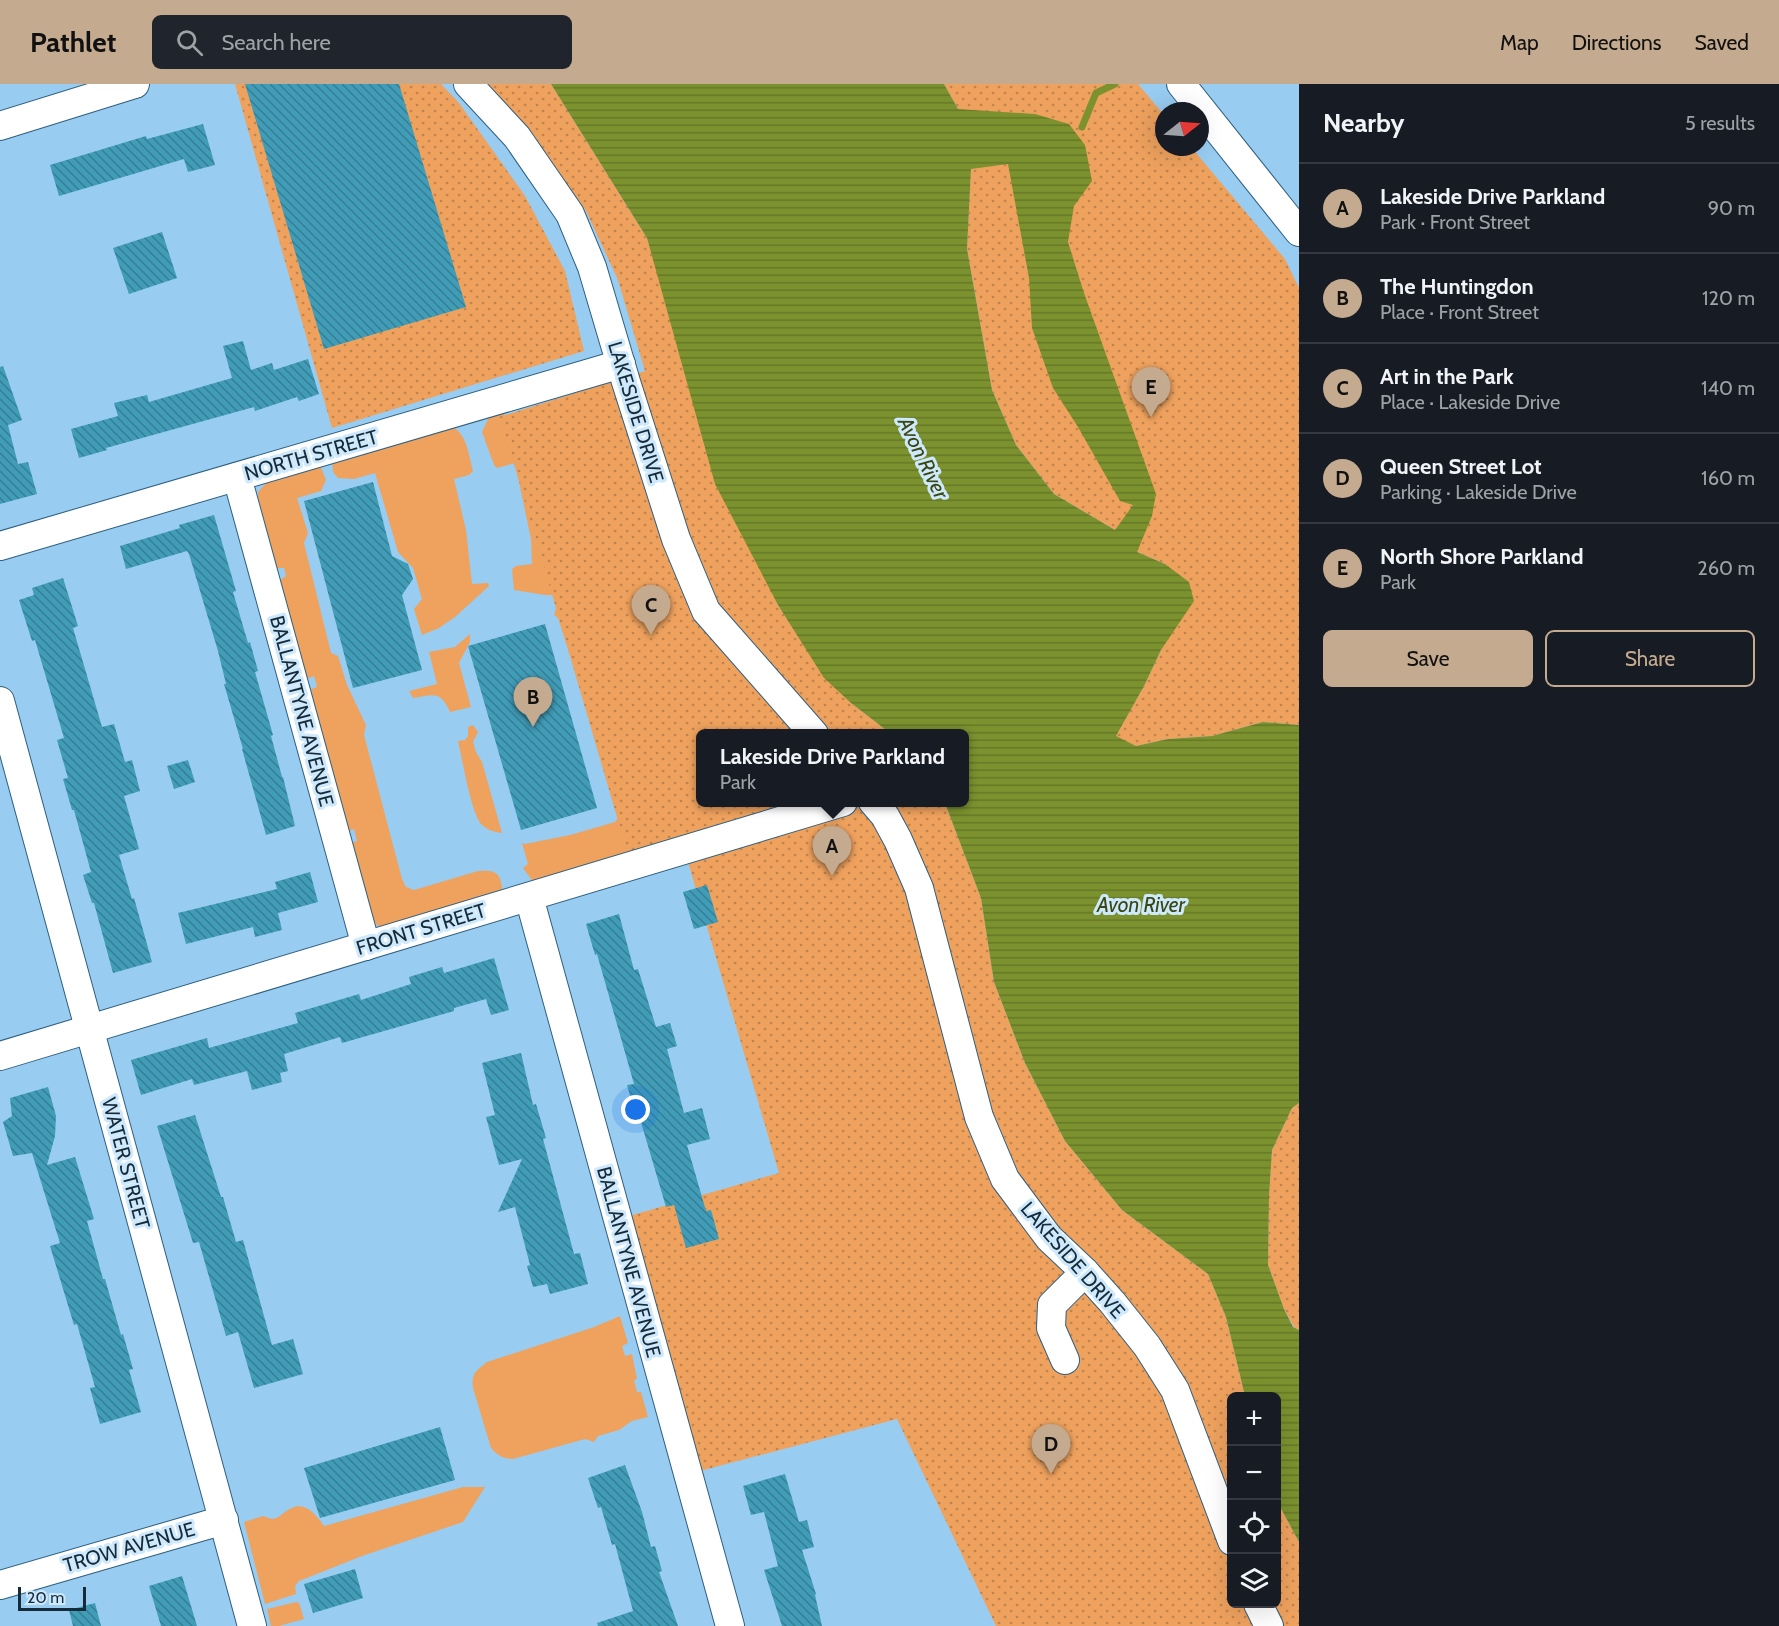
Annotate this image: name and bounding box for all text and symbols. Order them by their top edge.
search box [152,15,572,69]
text: Pathlet [30,25,116,59]
icon: search [173,26,206,59]
text: Search here [221,29,331,56]
text: Map [1500,30,1539,55]
text: Directions [1572,30,1661,55]
text: Saved [1694,30,1749,55]
north arrow [1155,102,1209,156]
text: Nearby [1323,107,1404,139]
text: 5 results [1685,111,1755,135]
text: Lakeside Drive Parkland [1380,183,1605,210]
text: A [1336,196,1349,220]
text: 90 m [1708,196,1755,220]
text: Park · Front Street [1380,210,1530,234]
text: The Huntingdon [1380,273,1534,300]
text: B [1336,286,1349,310]
text: 120 m [1702,286,1755,310]
text: Place · Front Street [1380,300,1539,324]
street label: LAKESIDE DRIVE [603,338,669,486]
text: Art in the Park [1380,363,1514,390]
pin: E [1132,368,1170,417]
text: C [1336,376,1349,400]
text: 140 m [1701,376,1755,400]
text: Place · Lakeside Drive [1380,390,1560,414]
water label: Avon River [893,412,955,504]
street label: NORTH STREET [241,424,381,486]
text: Queen Street Lot [1380,453,1542,480]
text: D [1335,466,1350,490]
text: 160 m [1701,466,1755,490]
text: Parking · Lakeside Drive [1380,480,1577,504]
text: North Shore Parkland [1380,543,1583,570]
text: E [1337,556,1348,580]
text: 260 m [1697,556,1755,580]
text: Park [1380,570,1416,594]
pin: C [632,586,670,635]
street label: BALLANTYNE AVENUE [265,613,339,809]
button: Save [1323,630,1533,687]
button: Share [1545,630,1755,687]
pin: B [514,678,552,727]
popup [696,729,969,807]
text: Lakeside Drive Parkland [720,743,945,770]
text: Park [720,770,756,794]
pin: A [812,826,852,876]
water label: Avon River [1096,892,1186,917]
street label: FRONT STREET [353,898,489,960]
street label: WATER STREET [97,1095,155,1232]
your location [621,1095,650,1124]
street label: BALLANTYNE AVENUE [592,1164,666,1360]
street label: LAKESIDE DRIVE [1016,1197,1130,1323]
map controls [1227,1392,1281,1608]
button: + [1227,1392,1281,1446]
pin: D [1032,1424,1070,1474]
button: − [1227,1446,1281,1500]
button: locate [1227,1500,1281,1554]
street label: TROW AVENUE [60,1517,198,1577]
button: layers [1227,1554,1281,1608]
scale bar [18,1584,86,1612]
text: 20 m [27,1588,64,1607]

